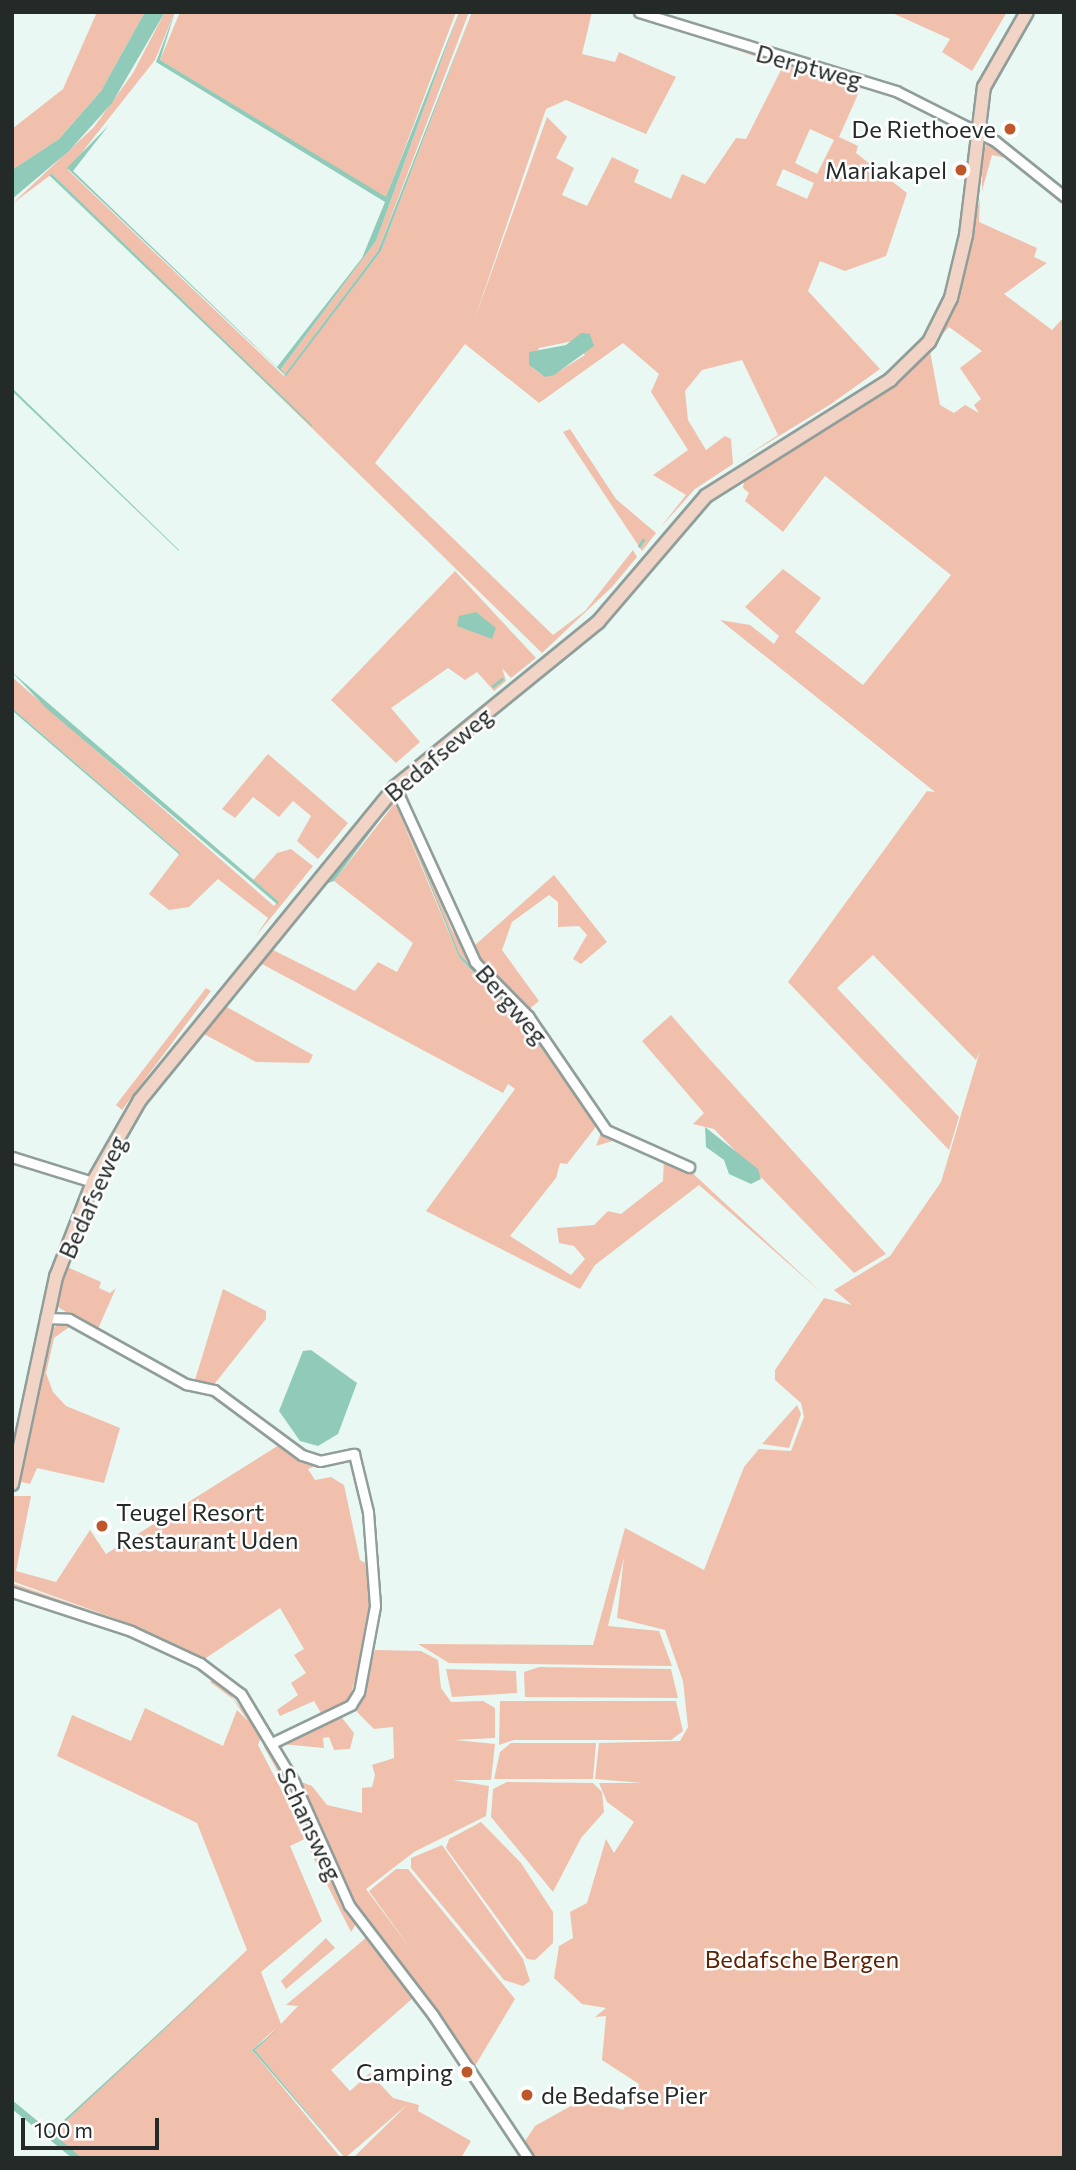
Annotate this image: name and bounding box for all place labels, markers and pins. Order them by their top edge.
place label: De Riethoeve [852,115,996,143]
marker: De Riethoeve [1002,121,1018,137]
place label: Mariakapel [825,156,947,184]
marker: Mariakapel [953,162,969,178]
place label: Teugel Resort Restaurant Uden [116,1498,298,1554]
marker: Teugel Resort Restaurant Uden [94,1518,110,1534]
place label: Camping [356,2058,453,2086]
marker: Camping [459,2064,475,2080]
place label: de Bedafse Pier [541,2081,707,2109]
marker: de Bedafse Pier [519,2087,535,2103]

